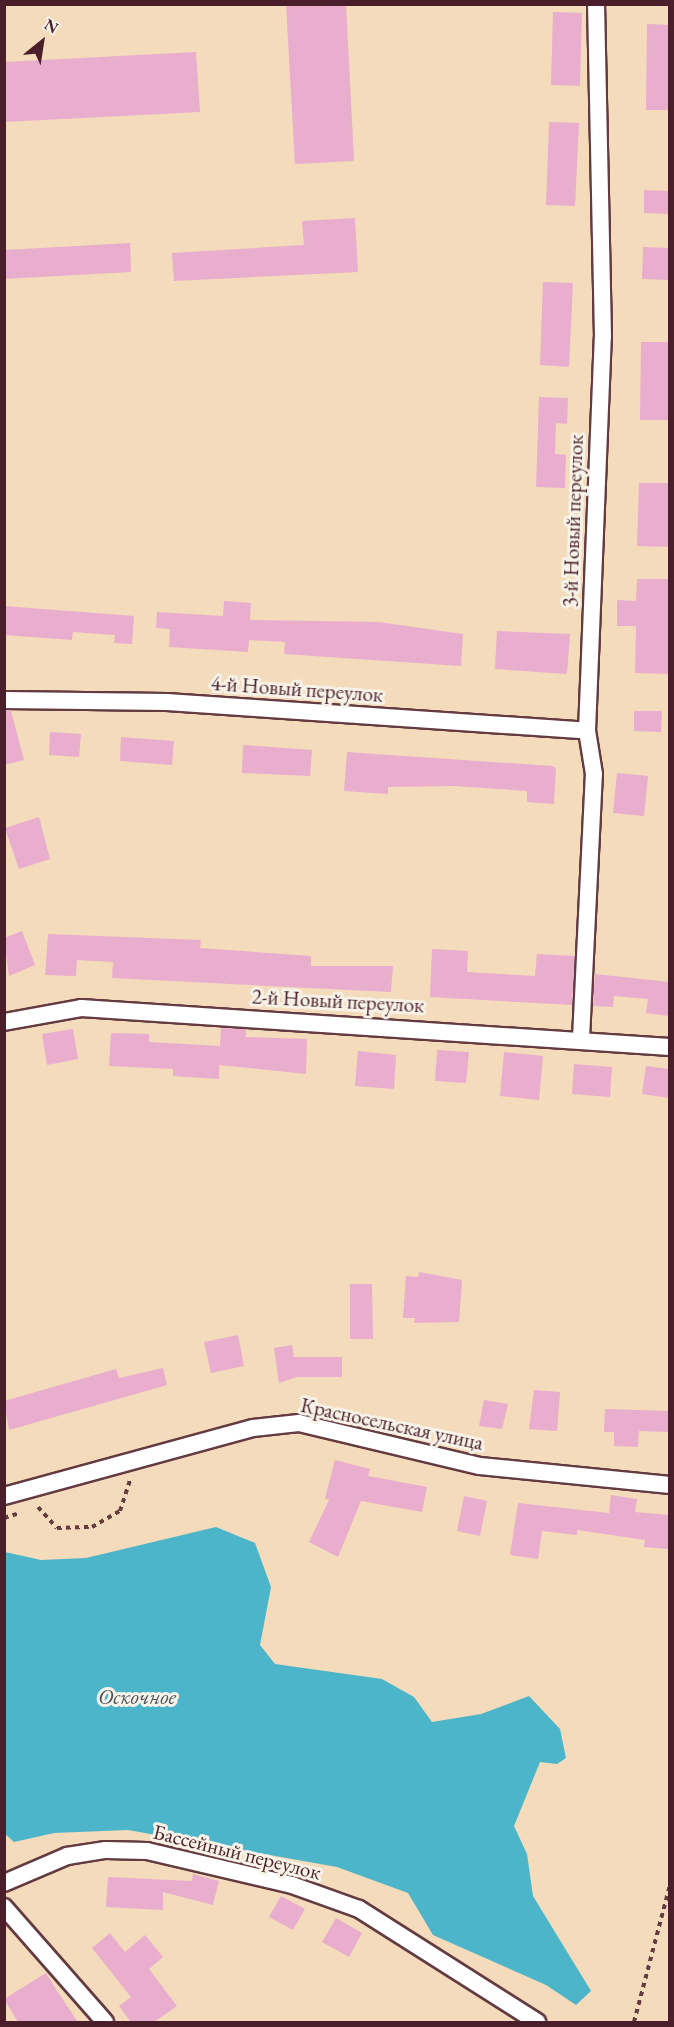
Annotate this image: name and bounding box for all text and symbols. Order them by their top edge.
north arrow [12,12,72,72]
text: N [40,14,62,38]
street label: 3-й Новый переулок [557,434,589,608]
street label: 4-й Новый переулок [210,670,384,708]
street label: 2-й Новый переулок [251,984,425,1018]
street label: Красносельская улица [298,1392,486,1456]
water label: Оскочное [98,1684,176,1710]
street label: Бассейный переулок [150,1819,324,1885]

